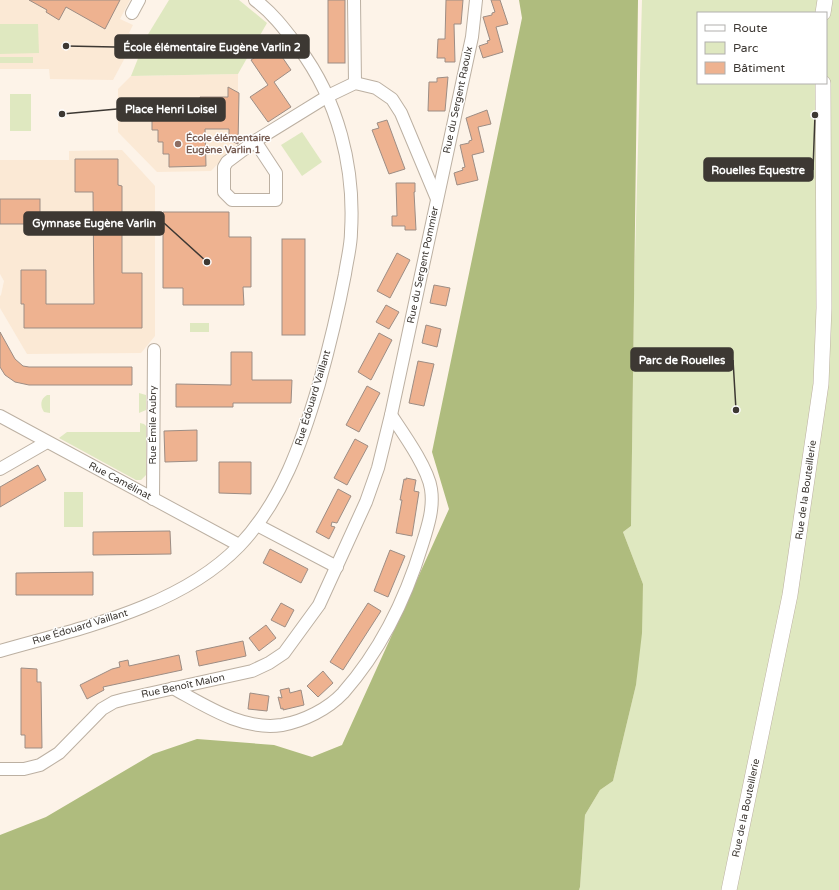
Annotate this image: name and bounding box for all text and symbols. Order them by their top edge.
legend [697,12,827,84]
text: Route [733,21,768,35]
callout: École élémentaire Eugène Varlin 2 [115,35,309,58]
text: École élémentaire Eugène Varlin 2 [123,40,301,55]
text: Parc [733,41,758,55]
street label: Rue du Sergent Raoulx [441,45,475,155]
text: Bâtiment [733,61,785,75]
callout: Place Henri Loisel [117,98,225,121]
text: Place Henri Loisel [125,103,217,116]
place label: École élémentaire Eugène Varlin 1 [186,132,271,156]
marker: École élémentaire Eugène Varlin 1 [173,139,183,149]
callout: Rouelles Equestre [704,158,813,181]
text: Rouelles Equestre [711,164,806,178]
street label: Rue du Sergent Pommier [405,205,441,325]
callout: Gymnase Eugène Varlin [24,212,164,235]
text: Gymnase Eugène Varlin [32,217,156,231]
callout: Parc de Rouelles [631,348,733,371]
street label: Rue Édouard Vaillant [293,349,333,447]
text: Parc de Rouelles [639,354,726,367]
street label: Rue Émile Aubry [147,385,159,465]
street label: Rue de la Bouteillerie [793,439,819,541]
street label: Rue Camélinat [87,459,154,503]
street label: Rue Édouard Vaillant [31,607,129,647]
street label: Rue Benoît Malon [140,671,226,701]
street label: Rue de la Bouteillerie [730,757,762,858]

